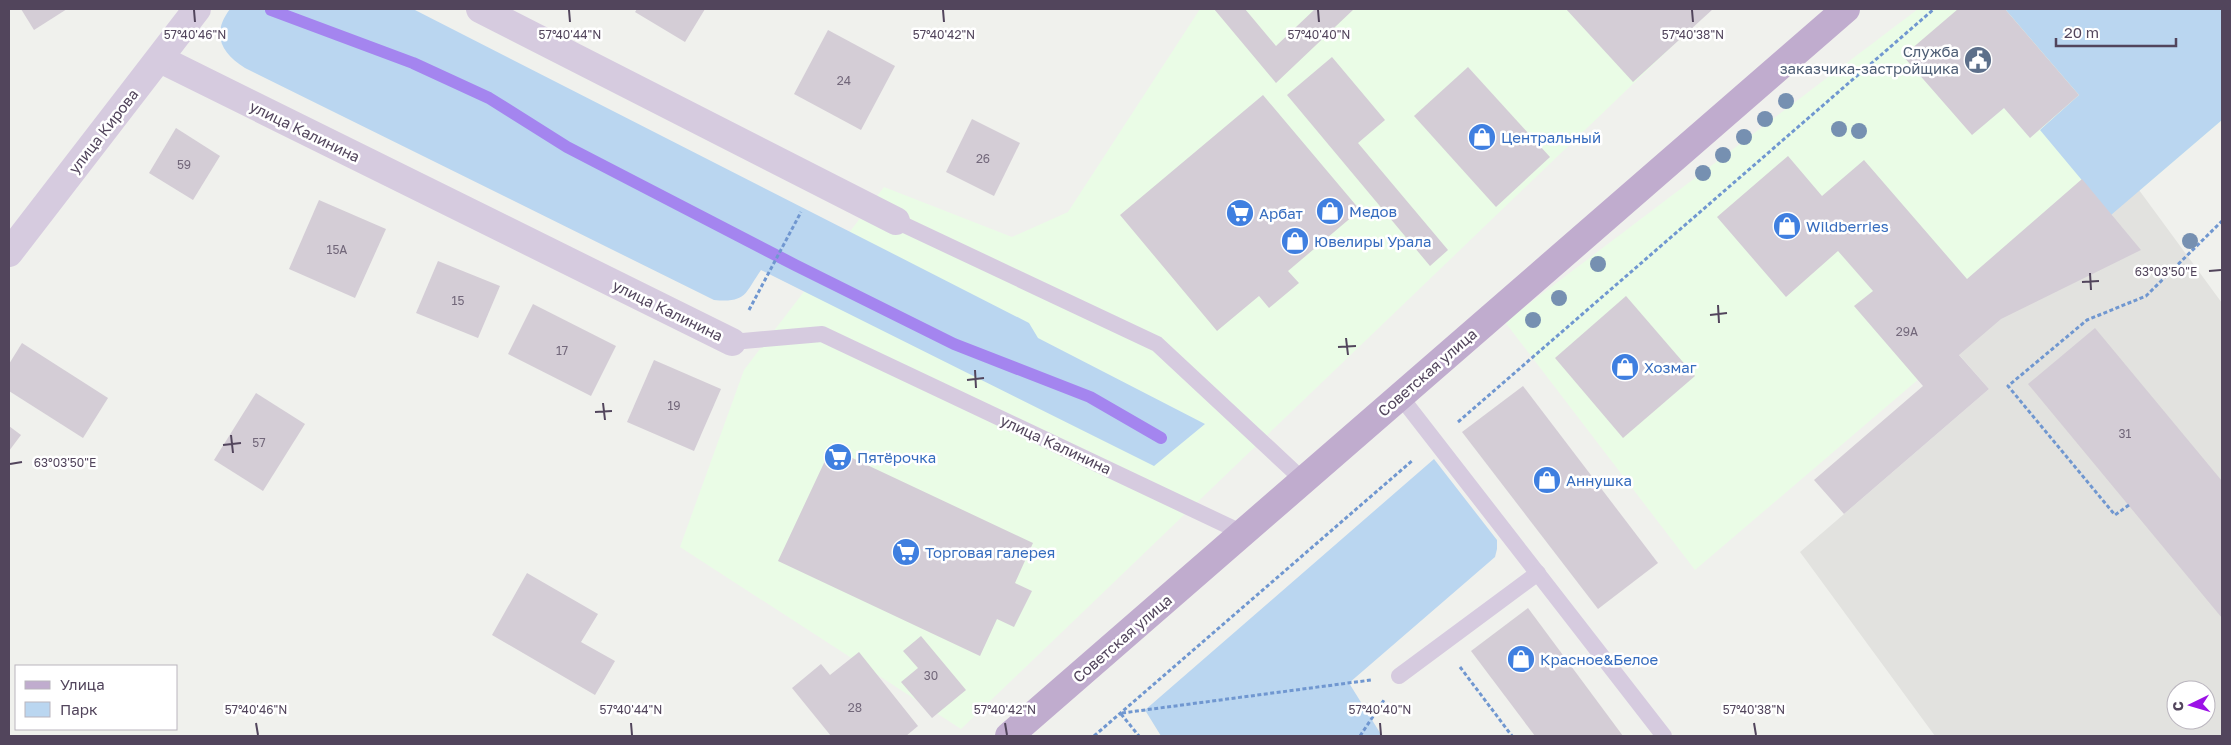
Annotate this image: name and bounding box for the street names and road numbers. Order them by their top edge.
street label: улица Кирова [64,85,142,177]
street label: улица Калинина [247,97,363,165]
street label: улица Калинина [610,276,726,344]
street label: Советская улица [1374,324,1480,420]
street label: улица Калинина [998,410,1114,478]
street label: Советская улица [1069,590,1175,686]

